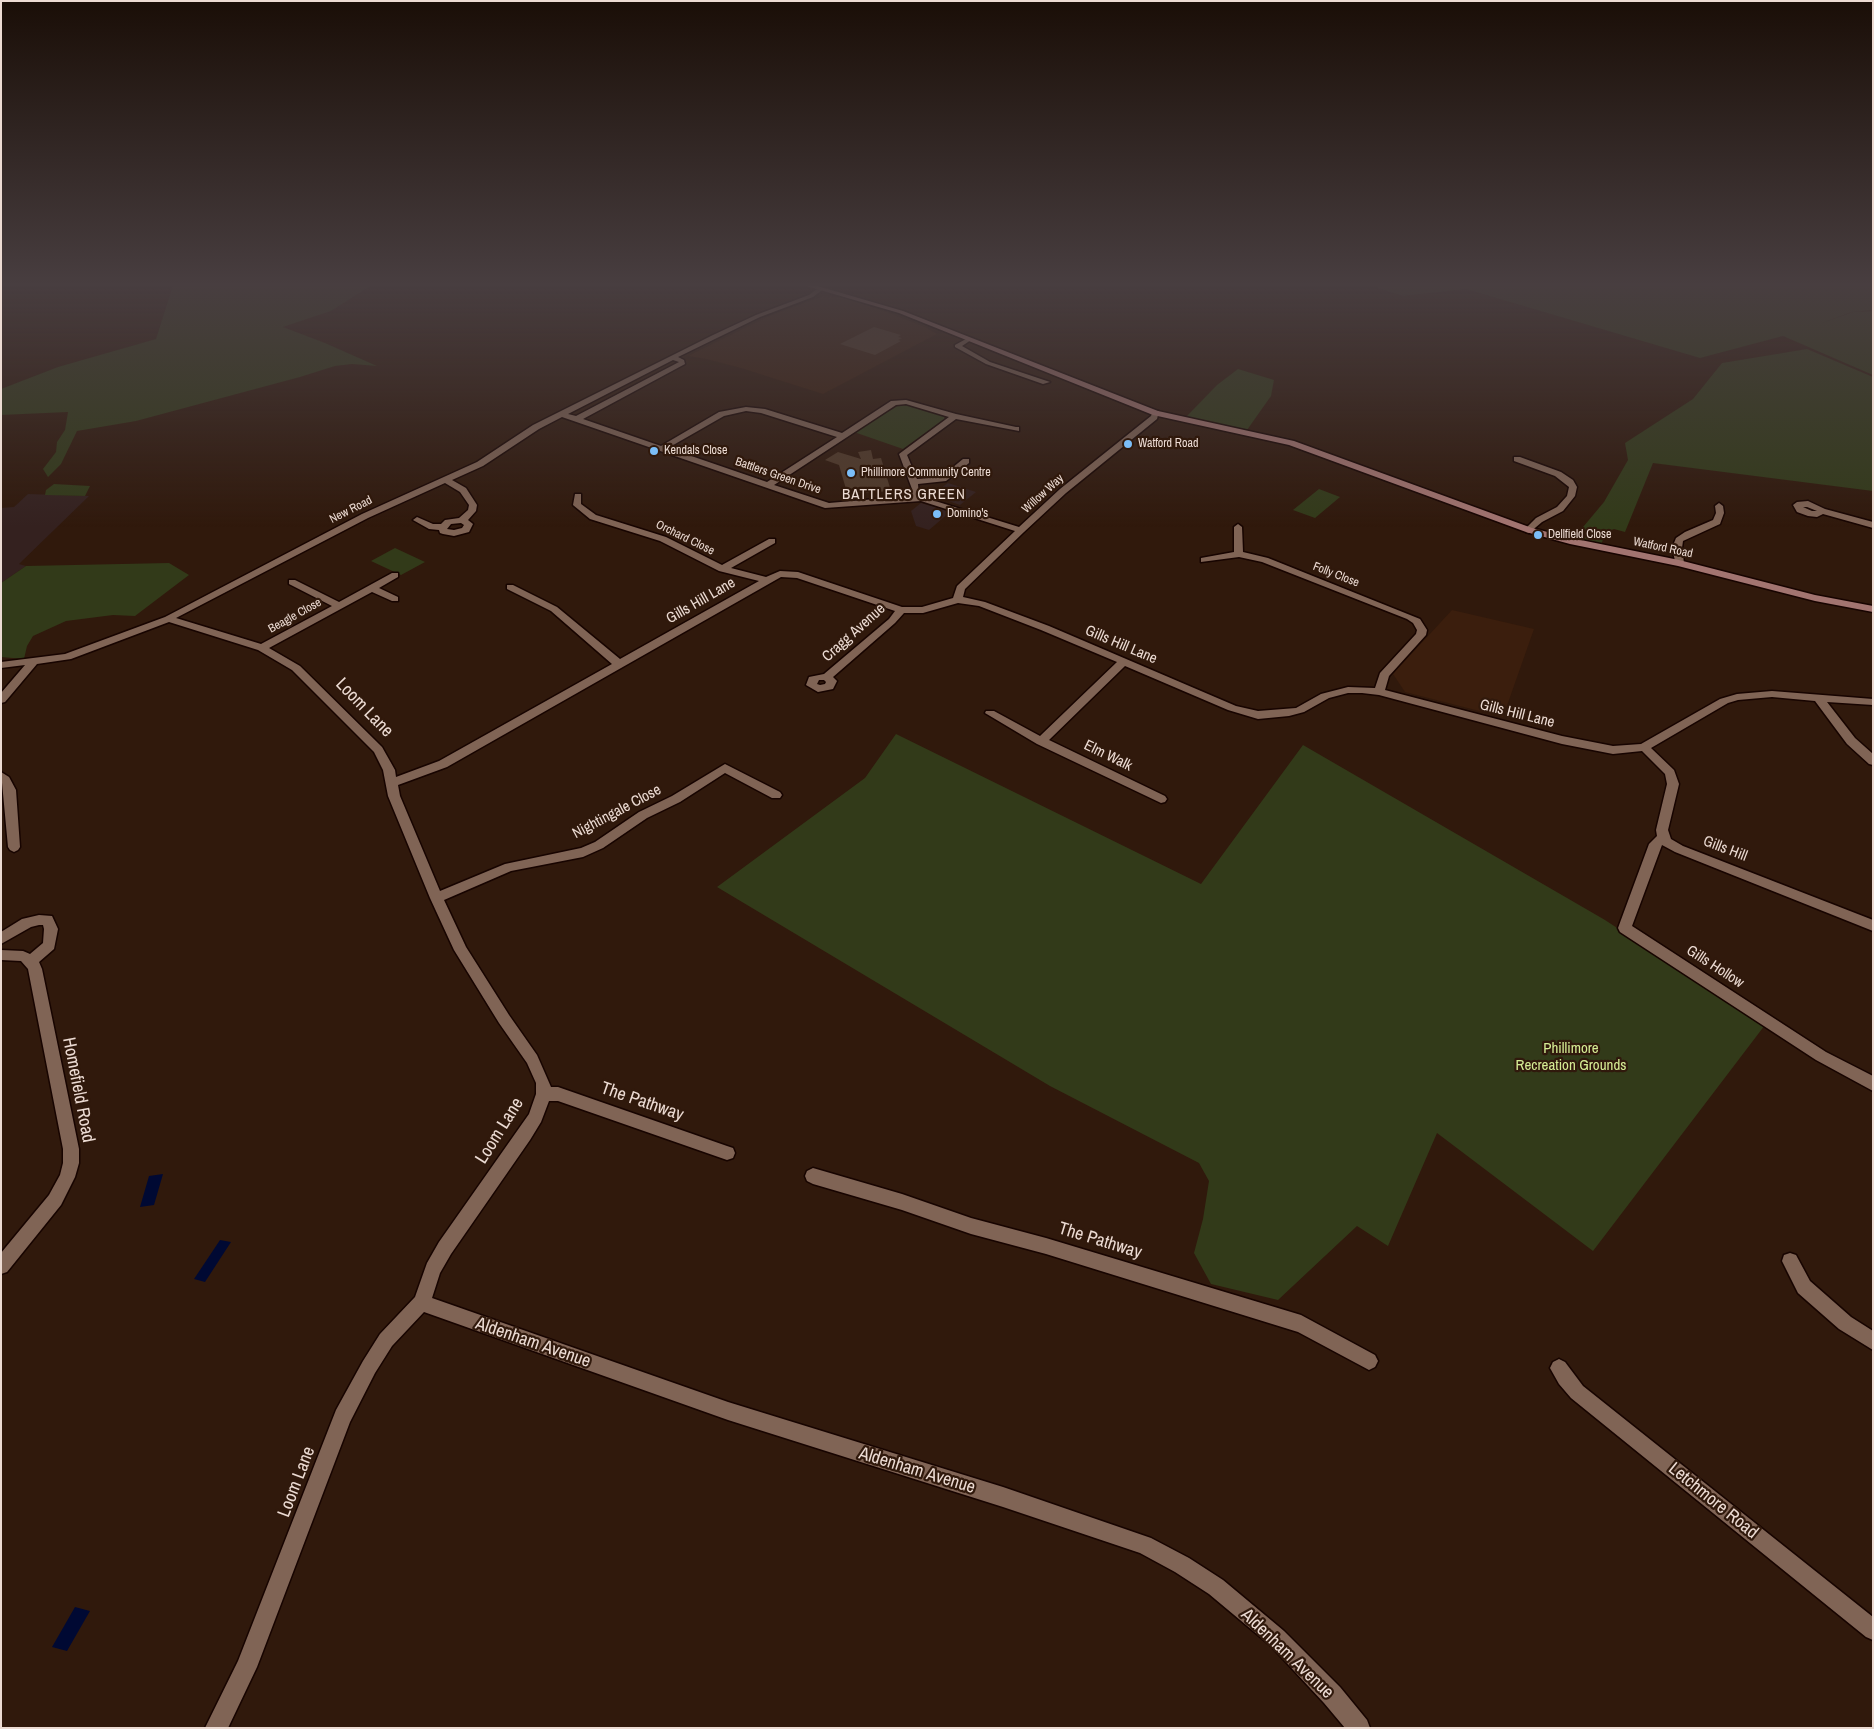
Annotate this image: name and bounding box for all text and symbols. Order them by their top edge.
place label: Watford Road [1138,437,1198,451]
marker: Watford Road [1122,438,1134,450]
place label: Kendals Close [664,444,727,458]
marker: Kendals Close [648,445,660,457]
street label: Battlers Green Drive [733,455,823,497]
place label: Phillimore Community Centre [861,466,991,480]
marker: Phillimore Community Centre [845,467,857,479]
street label: Willow Way [1019,472,1067,516]
district label: BATTLERS GREEN [840,486,968,504]
street label: New Road [327,493,375,527]
place label: Domino's [947,507,988,521]
marker: Domino's [931,508,943,520]
street label: Orchard Close [653,518,717,558]
place label: Dellfield Close [1548,528,1611,542]
marker: Dellfield Close [1532,529,1544,541]
street label: Watford Road [1632,535,1694,561]
street label: Folly Close [1311,560,1361,590]
street label: Gills Hill Lane [663,574,739,628]
street label: Beagle Close [266,596,324,636]
street label: Cragg Avenue [819,600,889,666]
street label: Gills Hill Lane [1082,622,1160,668]
street label: Loom Lane [331,674,397,742]
street label: Gills Hill Lane [1478,696,1556,732]
street label: Elm Walk [1081,737,1135,775]
street label: Nightingale Close [570,781,664,843]
street label: Gills Hill [1700,832,1750,866]
street label: Gills Hollow [1683,942,1747,992]
street label: Homefield Road [57,1036,99,1144]
park label: Phillimore Recreation Grounds [1516,1040,1626,1075]
street label: The Pathway [598,1078,686,1126]
street label: Loom Lane [471,1094,529,1168]
street label: The Pathway [1056,1218,1144,1264]
street label: Aldenham Avenue [473,1313,593,1373]
street label: Aldenham Avenue [856,1443,978,1499]
street label: Loom Lane [274,1444,320,1520]
street label: Letchmore Road [1664,1458,1762,1544]
street label: Aldenham Avenue [1236,1604,1338,1704]

